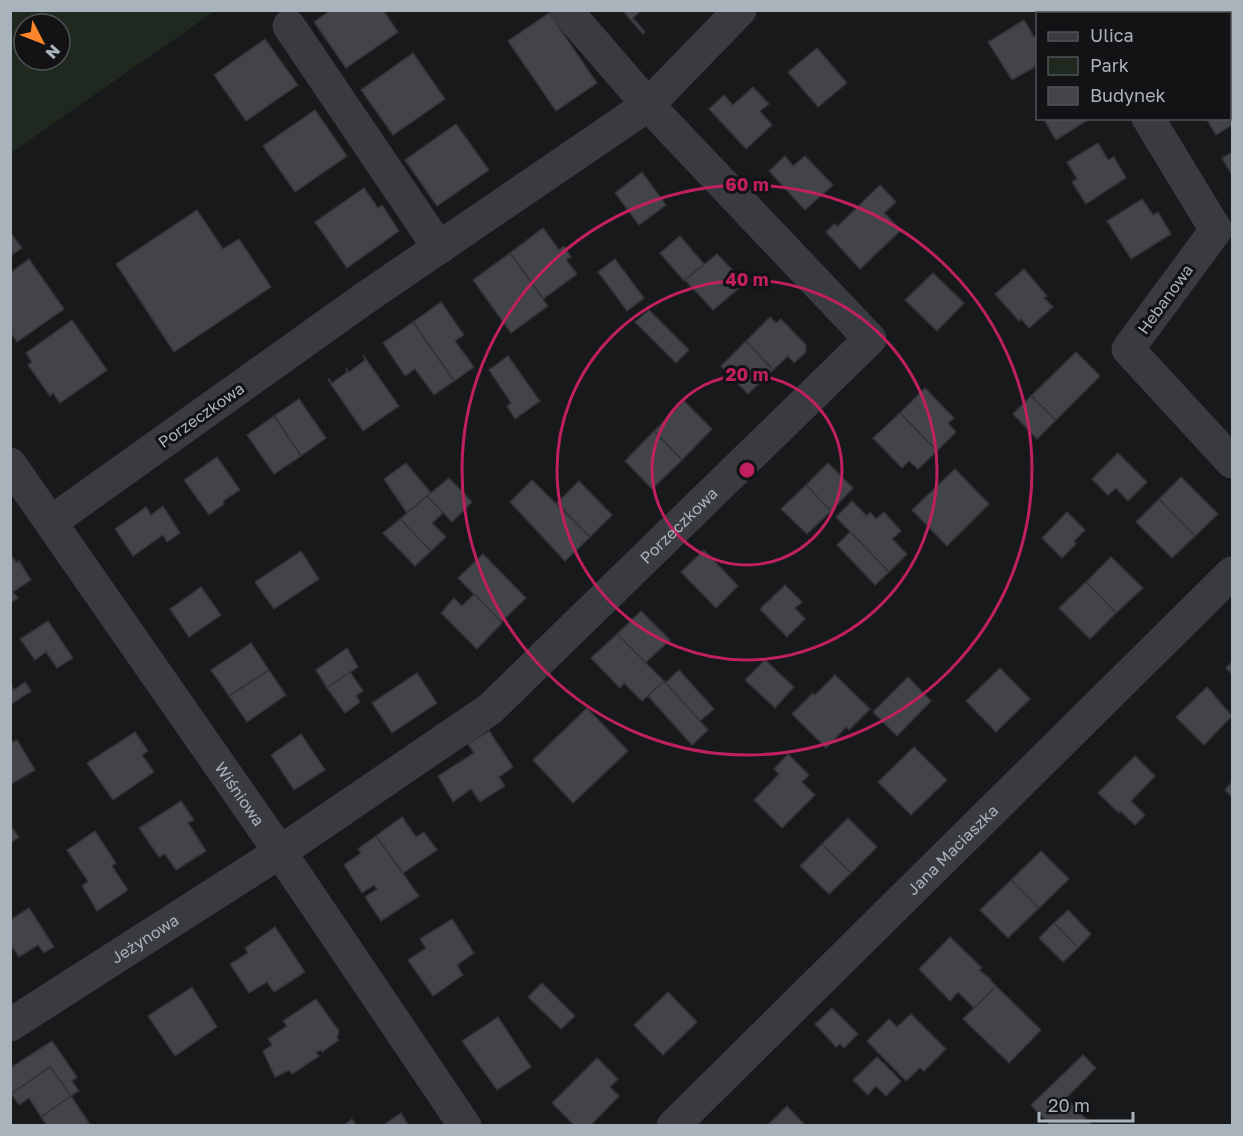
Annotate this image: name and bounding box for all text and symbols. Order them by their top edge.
north arrow [12,12,72,72]
legend [1036,12,1231,120]
text: Ulica [1090,24,1134,46]
text: N [42,41,65,63]
text: Park [1090,54,1129,76]
text: Budynek [1090,84,1166,106]
text: 60 m [725,173,769,195]
street label: Hebanowa [1133,260,1197,338]
text: 40 m [725,268,769,290]
text: 20 m [726,363,768,385]
street label: Porzeczkowa [154,378,248,452]
centre of rings [737,460,757,480]
street label: Porzeczkowa [636,483,722,568]
street label: Wiśniowa [210,758,269,830]
street label: Jana Maciaszka [903,800,1002,899]
street label: Jeżynowa [107,910,182,968]
scale bar [1039,1085,1134,1123]
text: 20 m [1048,1094,1090,1116]

